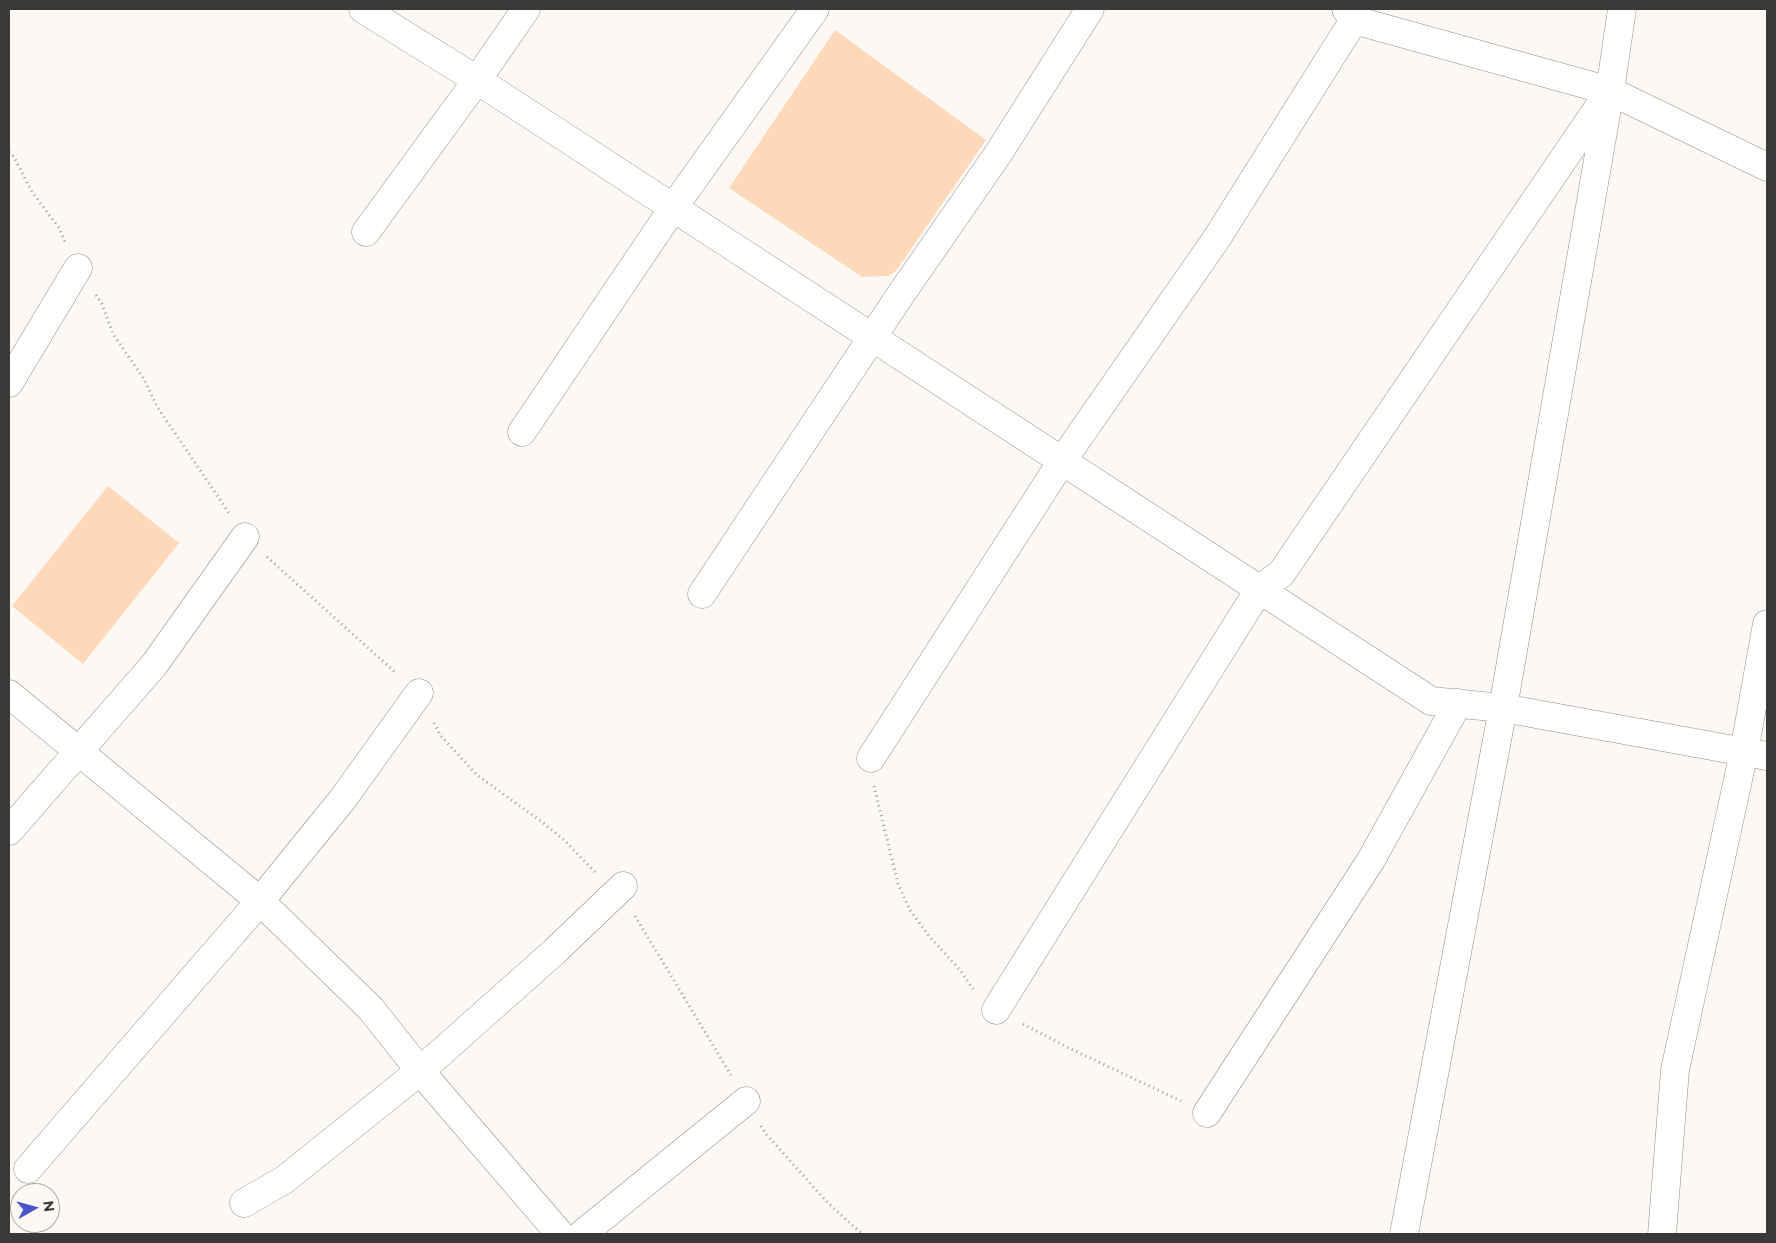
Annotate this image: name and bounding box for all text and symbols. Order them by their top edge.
north arrow [10,1183,60,1233]
text: N [39,1200,59,1213]

